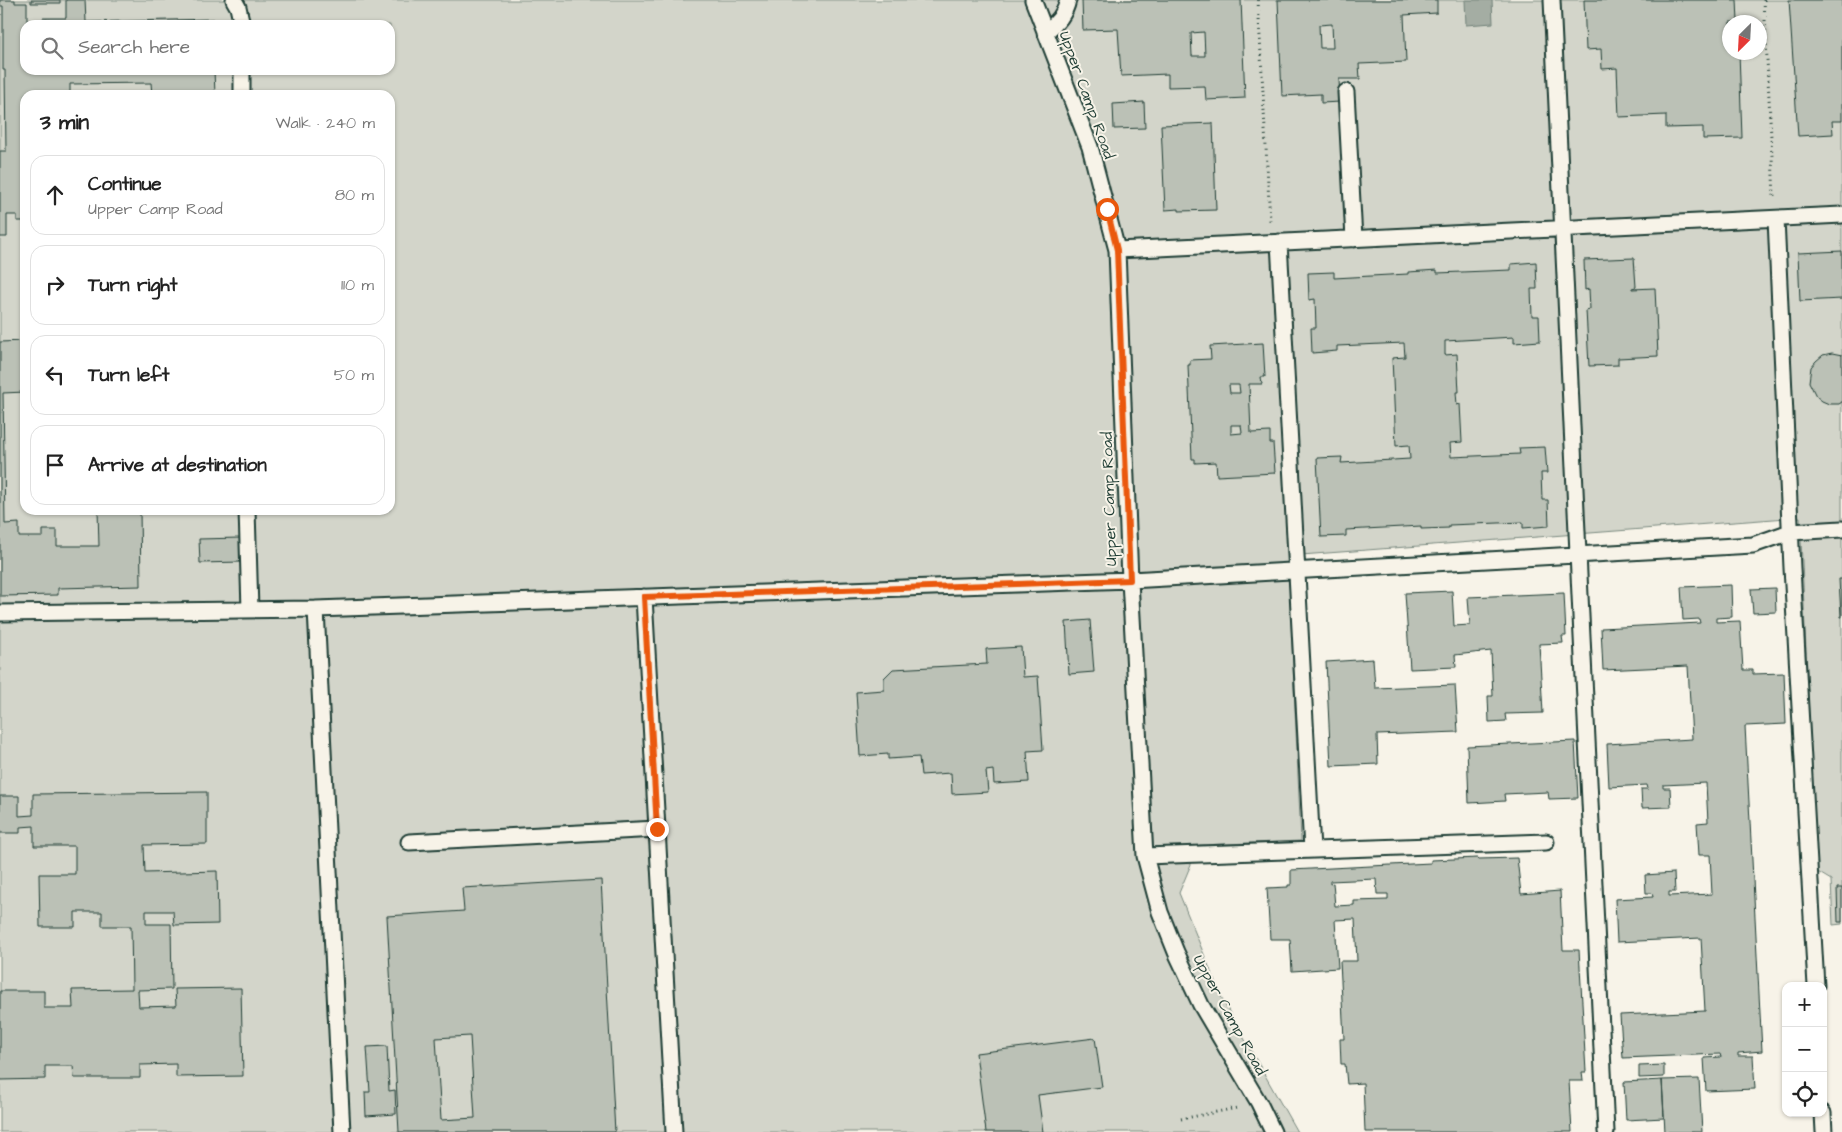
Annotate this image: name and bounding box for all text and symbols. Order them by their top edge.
north arrow [1722,15,1767,60]
search box [20,20,395,75]
street label: Upper Camp Road [1054,28,1120,162]
icon: search [38,34,66,62]
text: Search here [78,34,190,61]
text: 3 min [40,108,89,137]
text: Walk · 240 m [275,112,375,134]
text: Continue [88,171,162,198]
icon: ahead [41,181,69,209]
text: 80 m [335,184,374,206]
text: Upper Camp Road [88,198,223,220]
route start [1096,198,1119,221]
icon: right [41,271,69,299]
text: Turn right [88,272,177,299]
text: 110 m [341,274,374,296]
icon: left [41,361,69,389]
text: Turn left [88,362,169,389]
text: 50 m [334,364,374,386]
street label: Upper Camp Road [1096,431,1122,567]
icon: arrive [41,451,69,479]
text: Arrive at destination [88,452,267,479]
route end [646,818,669,841]
street label: Upper Camp Road [1188,951,1272,1079]
map controls [1782,982,1827,1117]
button: + [1782,982,1827,1027]
button: − [1782,1027,1827,1072]
button: locate [1782,1072,1827,1117]

